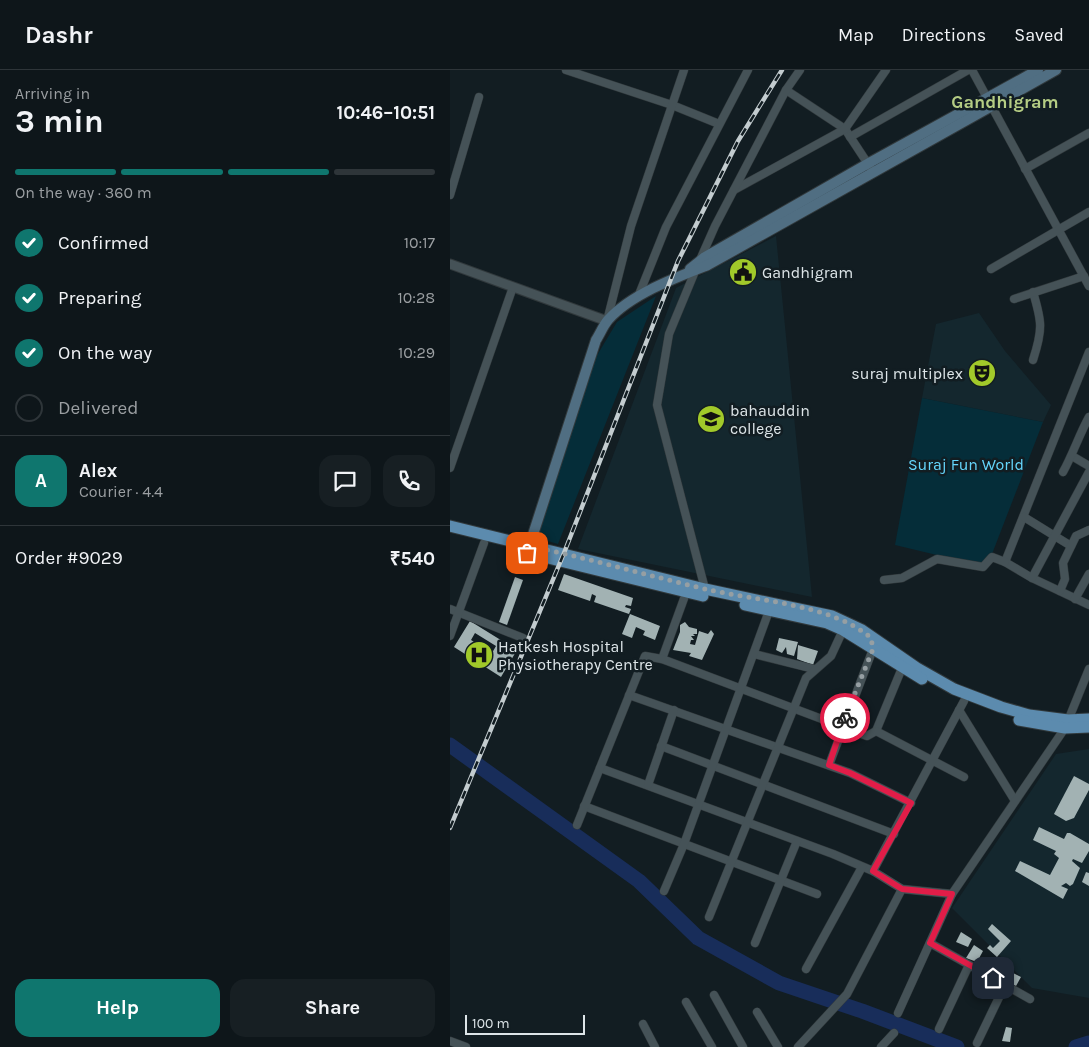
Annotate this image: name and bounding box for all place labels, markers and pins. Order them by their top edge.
public building icon: Gandhigram [728,257,758,287]
place label: Gandhigram [762,263,853,282]
theatre icon: suraj multiplex [967,358,997,388]
place label: suraj multiplex [851,364,963,383]
place label: bahauddin college [730,401,810,438]
school or university icon: bahauddin college [696,404,726,434]
pin [506,532,548,574]
place label: Hatkesh Hospital Physiotherapy Centre [498,637,653,674]
hospital icon: Hatkesh Hospital Physiotherapy Centre [464,640,494,670]
pin [972,957,1014,999]

